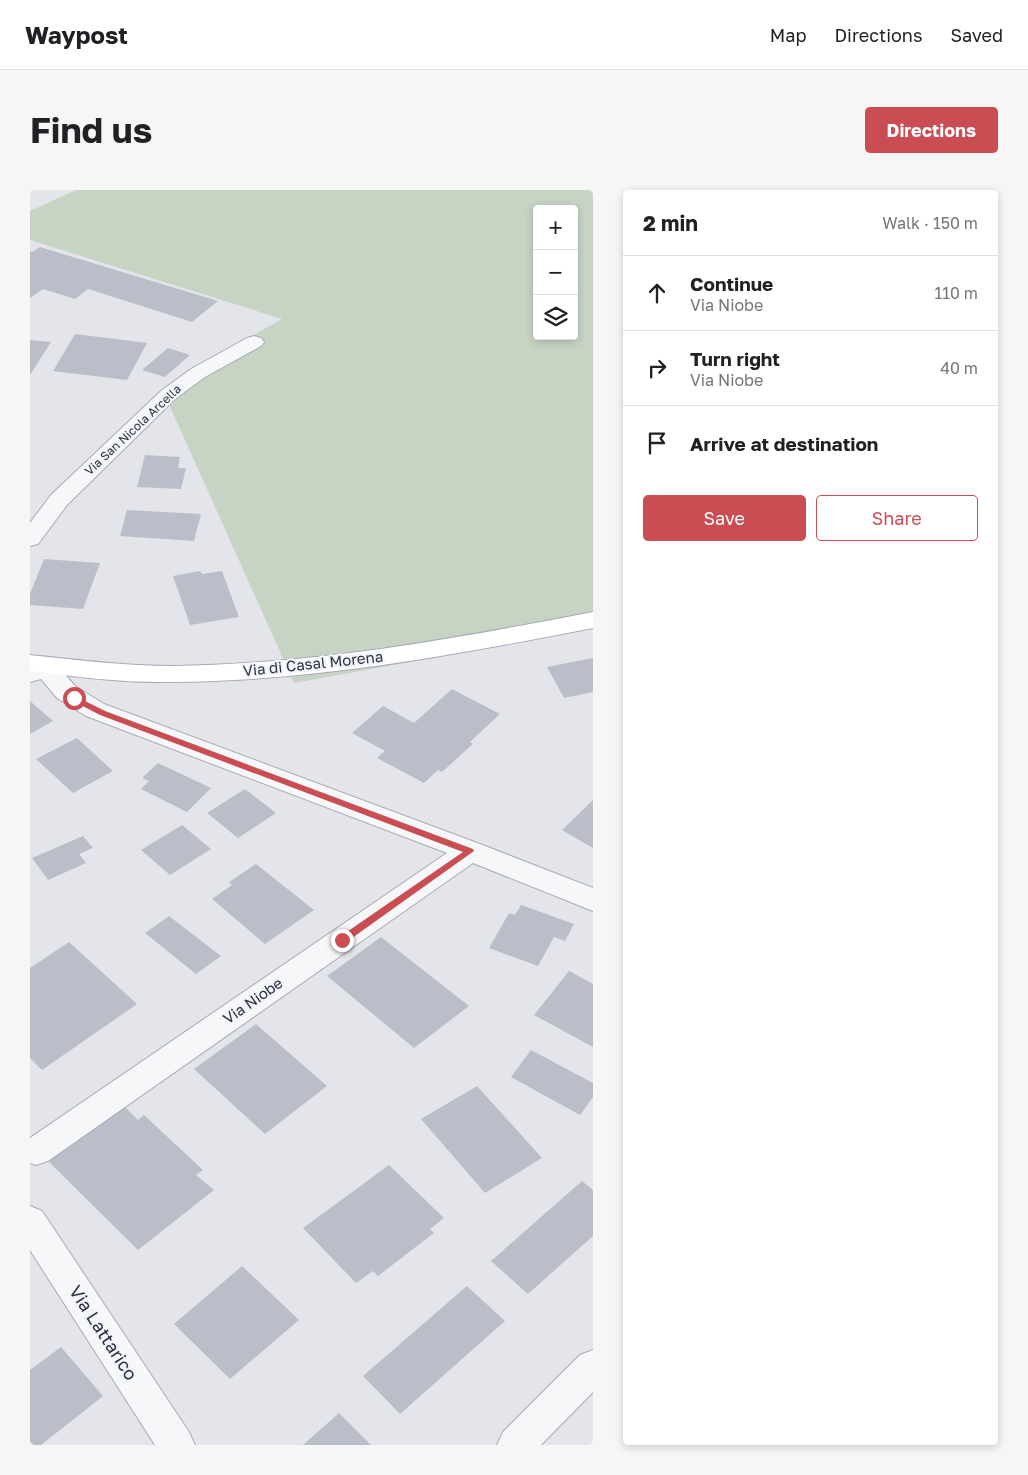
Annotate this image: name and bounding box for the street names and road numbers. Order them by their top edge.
street label: Via San Nicola Arcella [81,381,184,478]
street label: Via di Casal Morena [242,647,384,679]
street label: Via Niobe [219,973,286,1027]
street label: Via Lattarico [65,1281,143,1384]

